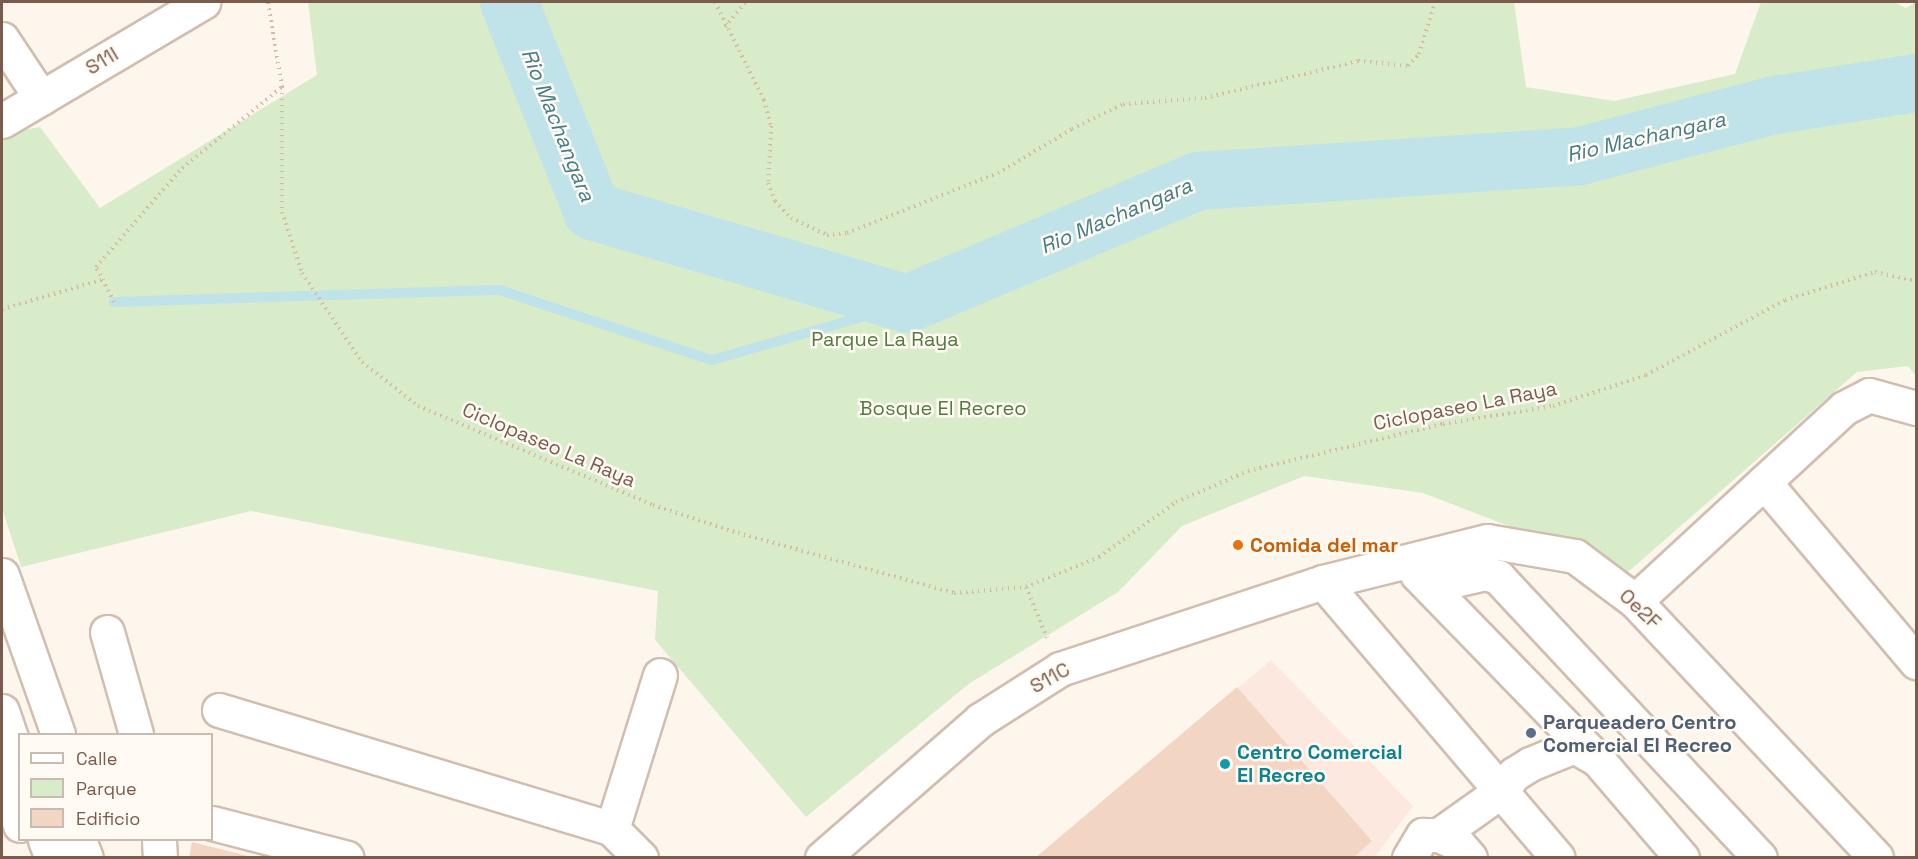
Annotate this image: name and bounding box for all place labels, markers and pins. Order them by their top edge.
place label: Comida del mar [1250,533,1398,557]
marker: Comida del mar [1231,538,1245,552]
place label: Parqueadero Centro Comercial El Recreo [1543,710,1737,757]
marker: Parqueadero Centro Comercial El Recreo [1524,726,1538,740]
place label: Centro Comercial El Recreo [1237,740,1403,787]
marker: Centro Comercial El Recreo [1218,757,1232,771]

